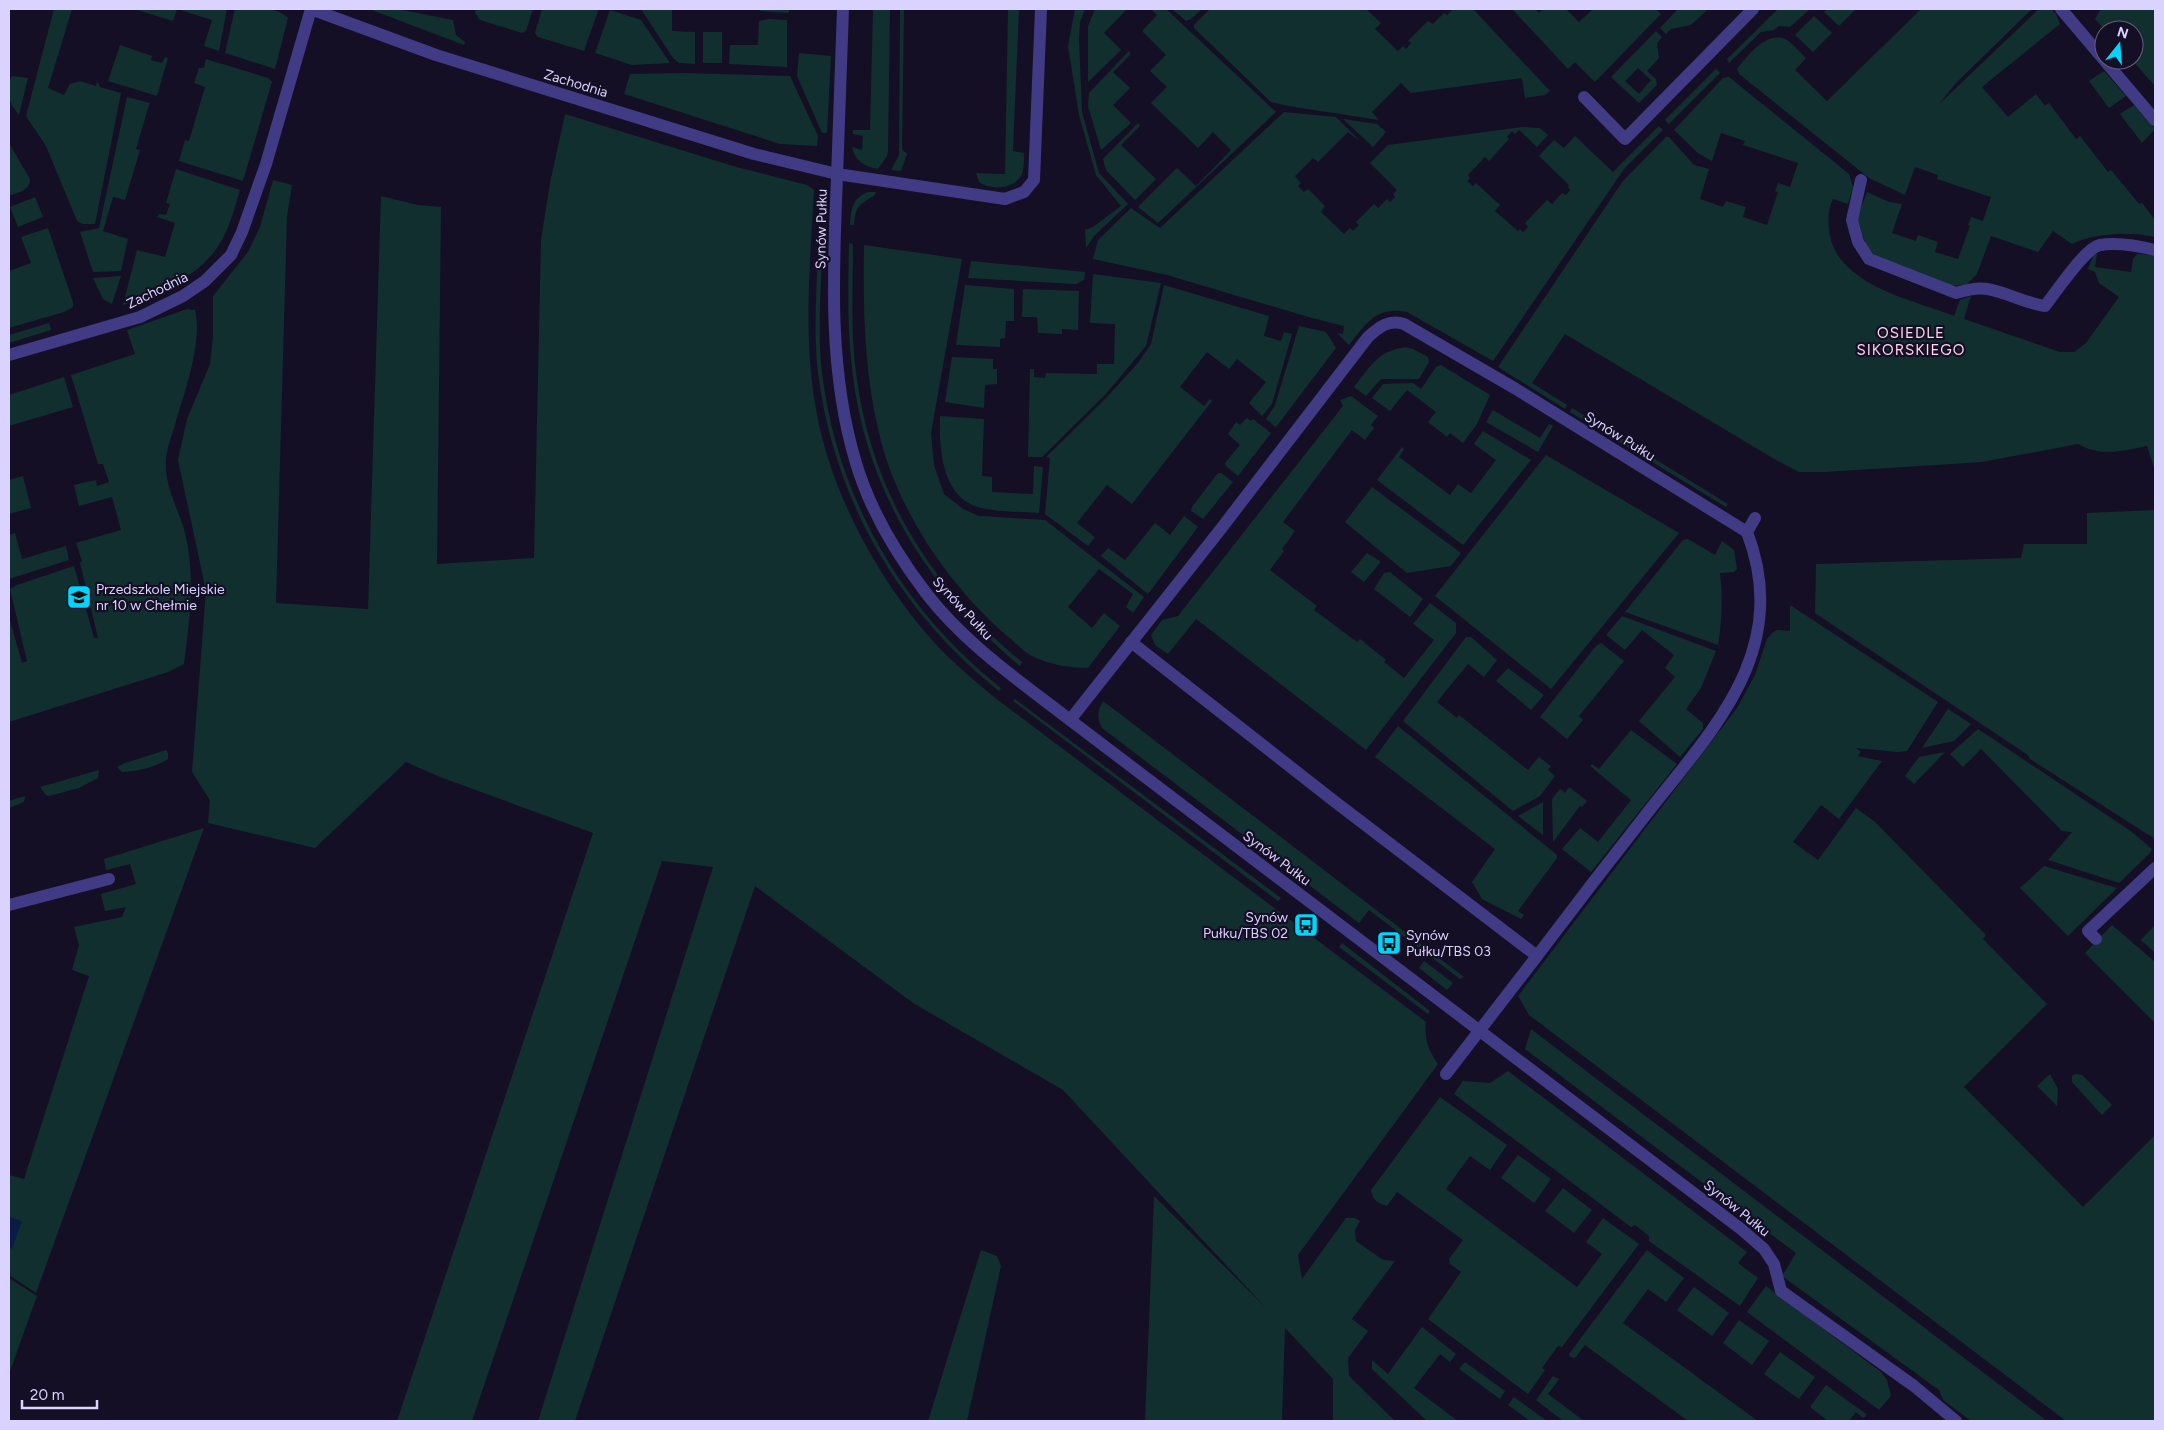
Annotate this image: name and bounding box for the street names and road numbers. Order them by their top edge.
street label: Zachodnia [542,66,610,101]
street label: Synów Pułku [812,189,831,269]
street label: Zachodnia [124,268,191,313]
street label: Synów Pułku [1581,408,1658,465]
street label: Synów Pułku [929,573,996,644]
street label: Synów Pułku [1239,827,1314,889]
street label: Synów Pułku [1700,1176,1773,1240]

